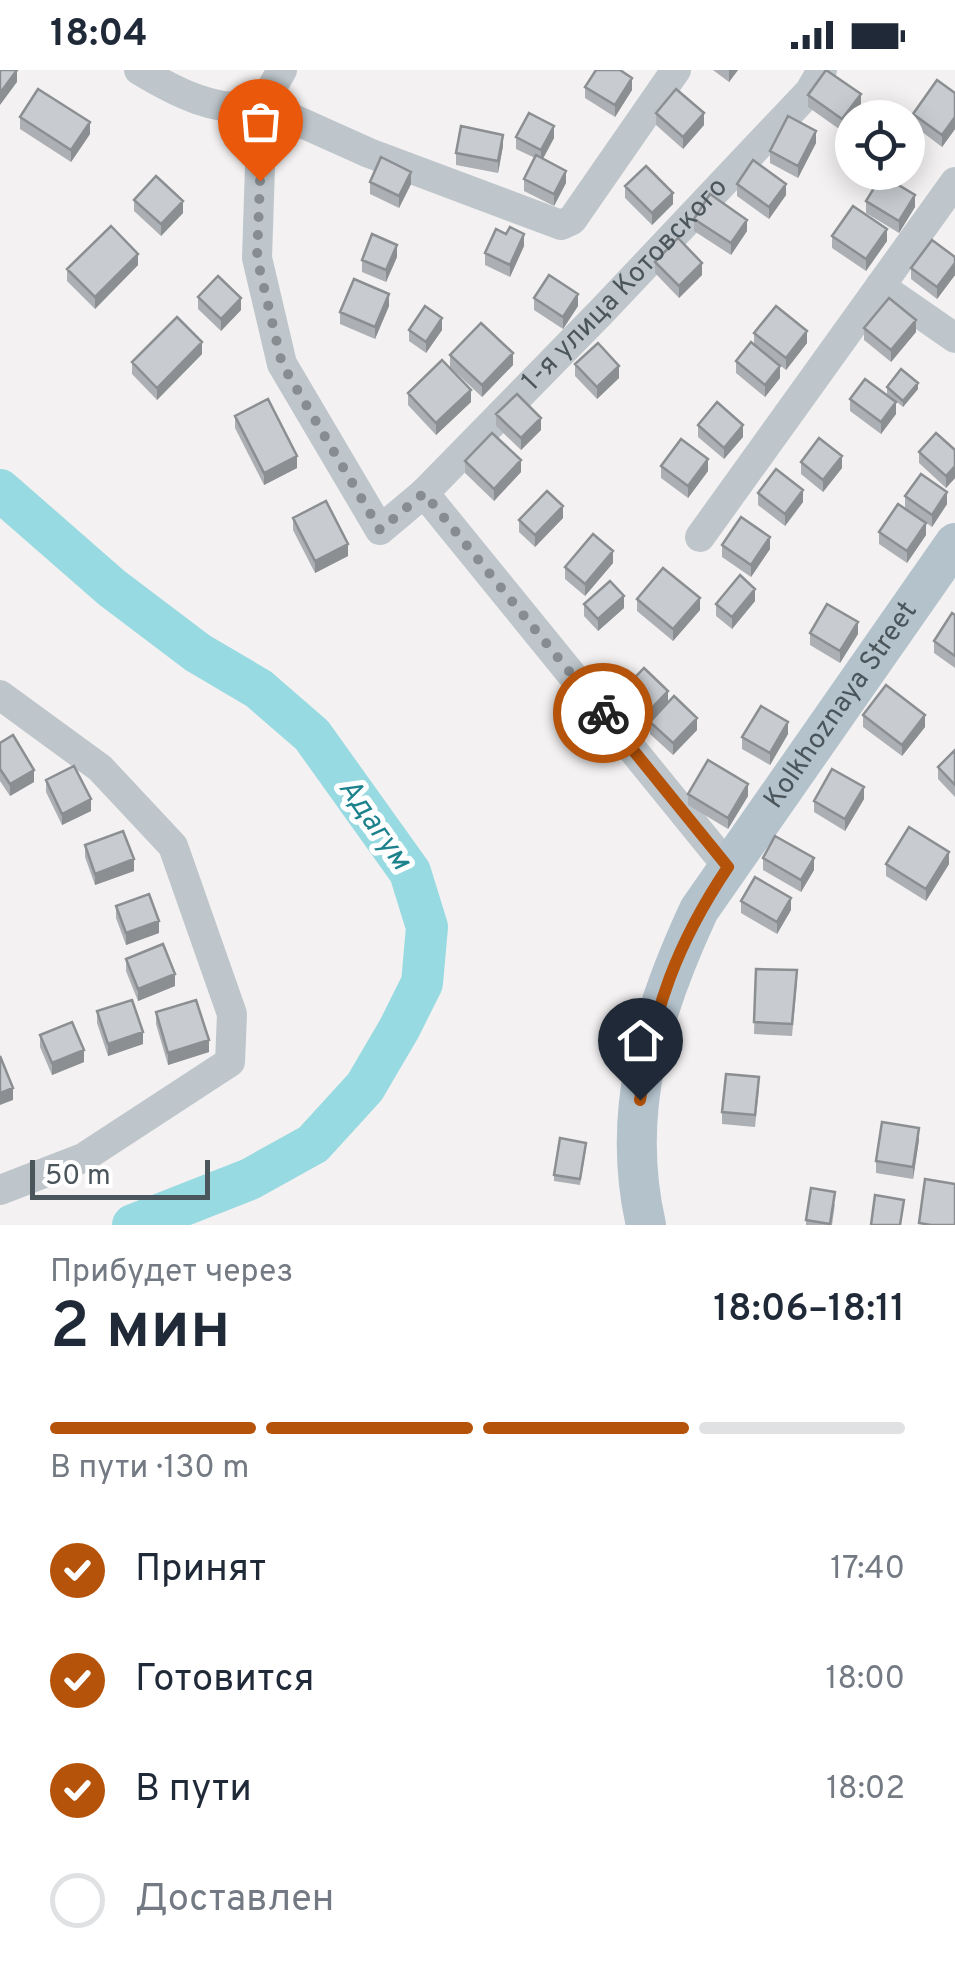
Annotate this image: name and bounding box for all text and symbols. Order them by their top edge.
text: 18:04 [50,11,148,60]
pin [218,79,303,182]
icon: bag [233,94,288,149]
map controls [835,100,925,190]
button: locate [835,100,925,190]
street label: 1-я улица Котовского [515,171,736,400]
street label: Kolkhoznaya Street [757,595,926,816]
courier [553,663,653,763]
icon: bike [576,686,631,741]
water label: Адагум [329,772,419,879]
pin [598,998,683,1101]
icon: home [613,1013,668,1068]
scale bar [30,1155,210,1200]
text: 50 m [45,1159,111,1195]
text: Прибудет через [50,1253,293,1293]
text: 18:06–18:11 [713,1286,905,1335]
text: 2 мин [50,1289,231,1371]
text: В пути · 130 m [50,1449,249,1489]
icon: check [50,1543,105,1598]
text: Принят [135,1546,266,1595]
text: 17:40 [830,1550,905,1590]
icon: check [50,1653,105,1708]
text: Готовится [135,1656,314,1705]
text: 18:00 [825,1660,905,1700]
icon: check [50,1763,105,1818]
text: В пути [135,1766,252,1815]
text: 18:02 [826,1770,905,1810]
text: Доставлен [135,1876,334,1925]

